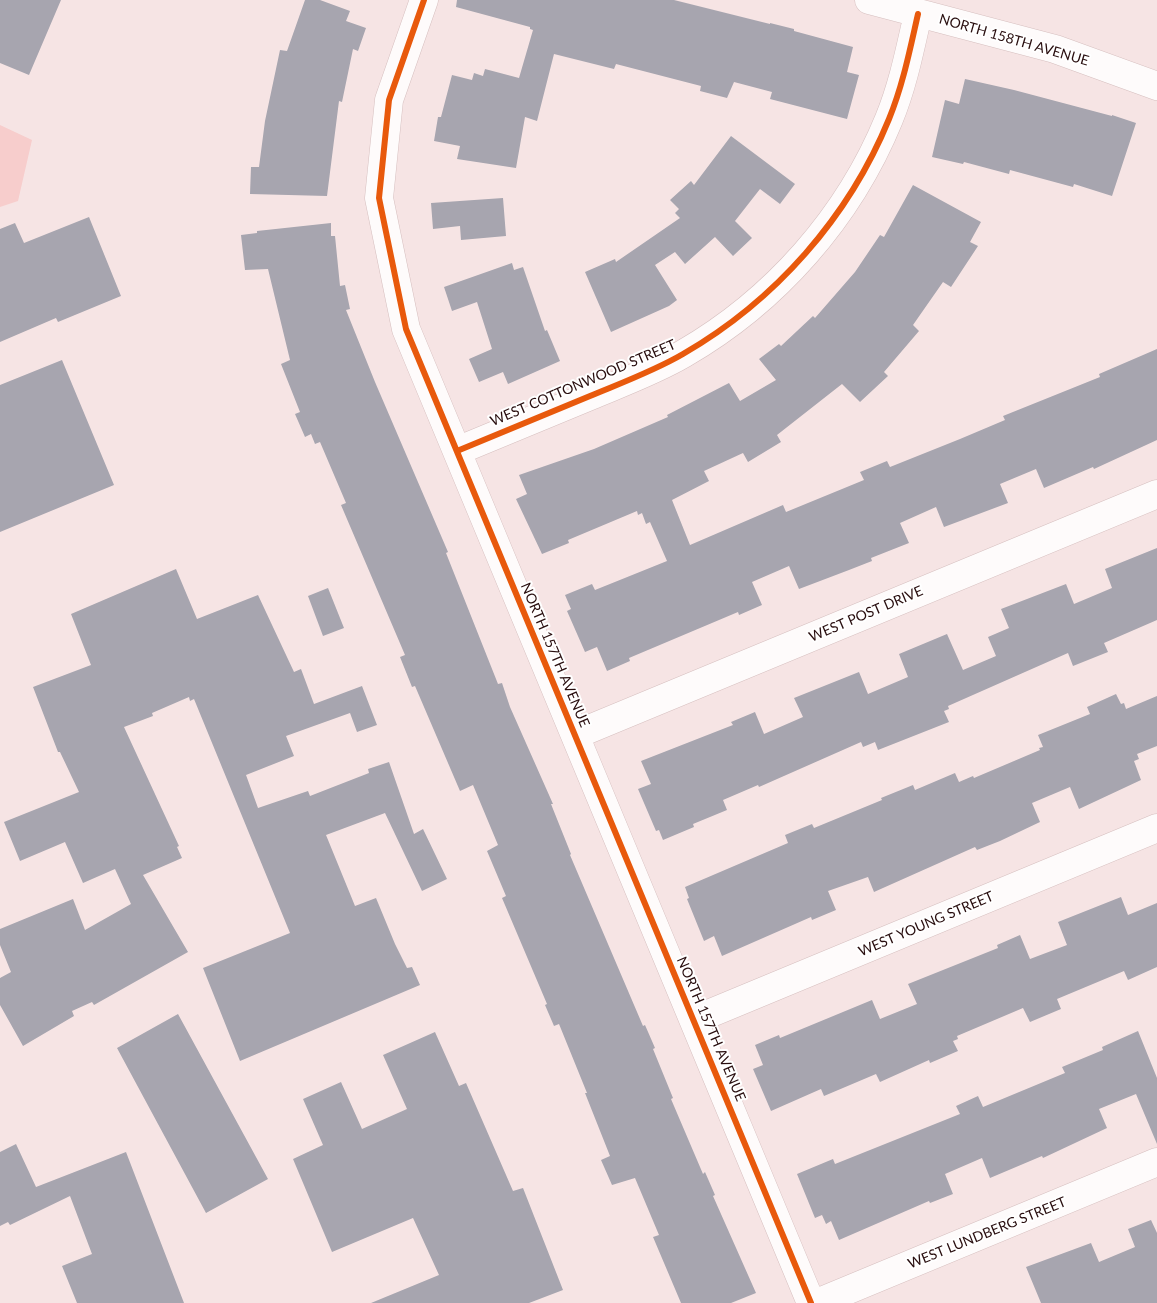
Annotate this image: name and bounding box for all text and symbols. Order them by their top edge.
street label: NORTH 158TH AVENUE [937,11,1091,69]
street label: WEST COTTONWOOD STREET [488,336,678,430]
street label: NORTH 157TH AVENUE [517,580,593,730]
street label: WEST POST DRIVE [807,582,925,646]
street label: WEST YOUNG STREET [856,888,996,960]
street label: NORTH 157TH AVENUE [673,954,749,1104]
street label: WEST LUNDBERG STREET [905,1194,1069,1272]

